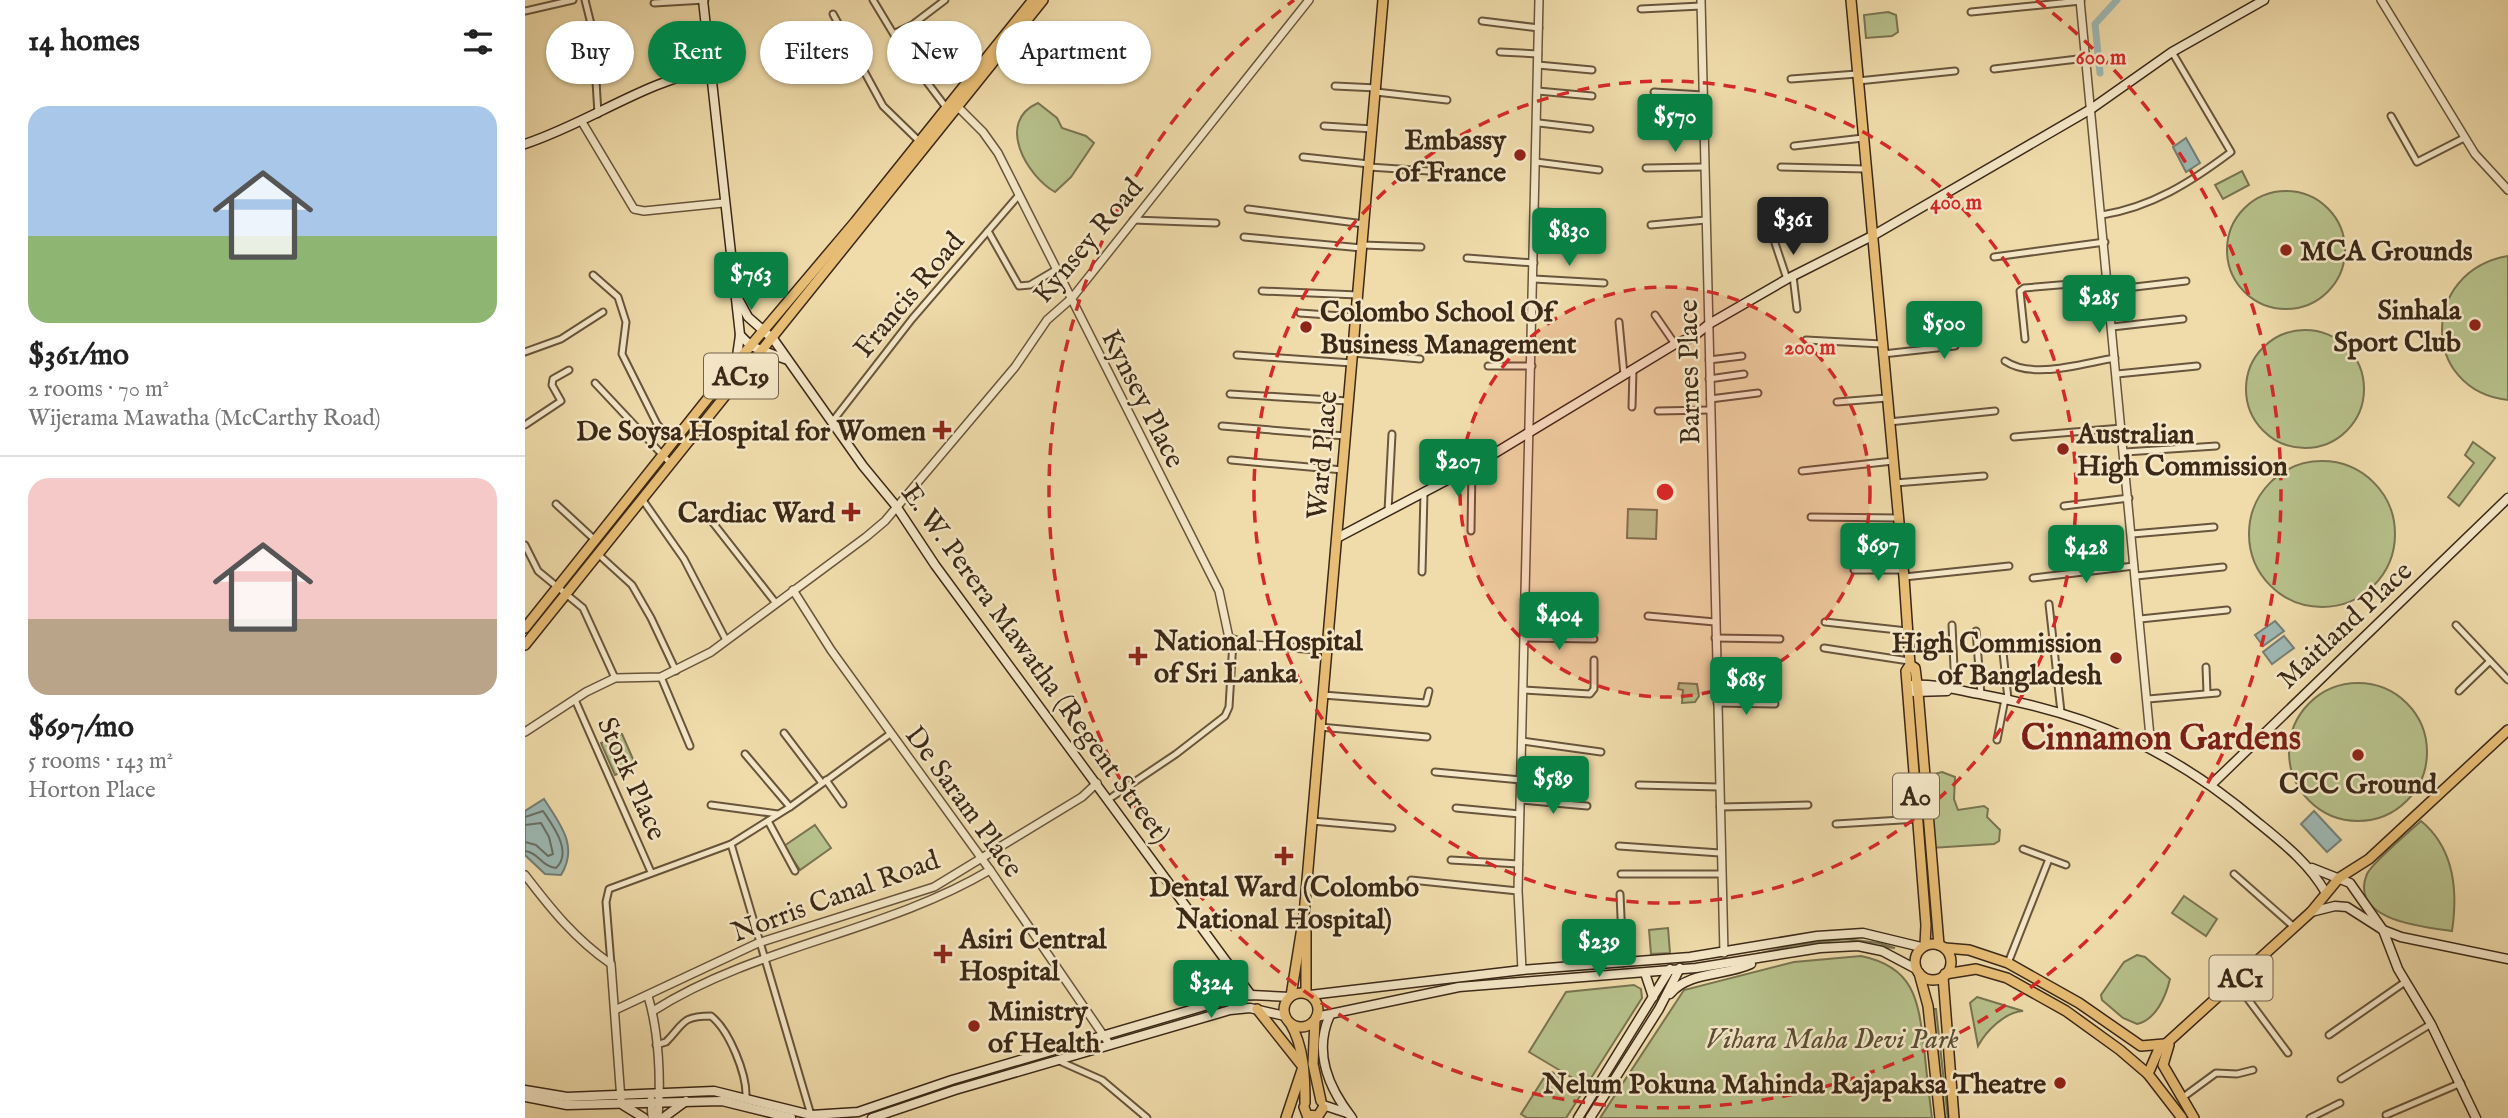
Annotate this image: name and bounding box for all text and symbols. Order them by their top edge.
chip: Buy [546,21,634,84]
chip: Rent [648,21,746,84]
chip: Filters [760,21,873,84]
chip: New [887,21,982,84]
chip: Apartment [996,21,1151,84]
text: 14 homes [28,23,140,61]
icon: filters [459,23,497,61]
text: 600 m [2076,45,2127,72]
pin: $570 [1634,94,1716,154]
text: $570 [1653,102,1697,131]
place label: Embassy of France [1395,124,1507,191]
marker: Embassy of France [1512,147,1528,163]
icon: home [200,152,326,278]
street label: Kynsey Road [1026,172,1152,311]
text: 400 m [1930,190,1983,217]
pin: $361 [1752,198,1834,257]
text: $361 [1773,205,1813,234]
pin: $830 [1528,208,1610,268]
text: $830 [1548,216,1590,245]
street label: Francis Road [847,226,973,366]
place label: MCA Grounds [2300,235,2473,270]
marker: MCA Grounds [2278,242,2294,258]
pin: $763 [710,252,792,312]
text: $763 [730,260,772,289]
pin: $285 [2058,276,2140,335]
text: $285 [2079,283,2119,312]
place label: Sinhala Sport Club [2333,294,2462,361]
place label: Colombo School Of Business Management [1320,296,1577,363]
street label: Barnes Place [1672,299,1709,445]
pin: $500 [1903,302,1985,361]
text: $500 [1922,309,1966,338]
marker: Sinhala Sport Club [2467,317,2483,333]
marker: Colombo School Of Business Management [1298,319,1314,335]
street label: Kynsey Place [1092,324,1192,474]
text: 200 m [1784,335,1836,362]
text: $361/mo [28,337,129,375]
road number: AC19 [704,354,778,398]
text: 2 rooms · 70 m² [28,375,169,404]
street label: Ward Place [1300,389,1347,521]
text: Wijerama Mawatha (McCarthy Road) [28,404,381,433]
place label: De Soysa Hospital for Women [576,415,926,450]
place label: Australian High Commission [2076,418,2288,485]
marker: De Soysa Hospital for Women [932,420,952,440]
pin: $207 [1417,440,1499,499]
marker: Australian High Commission [2055,441,2071,457]
text: $207 [1435,447,1481,476]
street label: E. W. Perera Mawatha (Regent Street) [892,477,1178,851]
centre of rings [1653,480,1677,504]
place label: Cardiac Ward [678,497,836,532]
marker: Cardiac Ward [841,502,861,522]
icon: home [200,524,326,650]
pin: $697 [1837,524,1919,583]
pin: $428 [2045,526,2127,585]
text: $697 [1856,531,1900,560]
text: $428 [2064,533,2108,562]
street label: Maitland Place [2271,554,2421,697]
pin: $404 [1518,592,1600,652]
text: $404 [1536,600,1582,629]
place label: National Hospital of Sri Lanka [1153,625,1364,692]
place label: High Commission of Bangladesh [1891,627,2103,694]
marker: National Hospital of Sri Lanka [1128,646,1148,666]
marker: High Commission of Bangladesh [2108,650,2124,666]
pin: $685 [1705,658,1787,717]
text: $685 [1726,665,1766,694]
text: $697/mo [28,709,134,747]
street label: Stork Place [588,712,673,846]
district label: Cinnamon Gardens [2021,717,2301,762]
street label: De Saram Place [896,720,1030,885]
text: 5 rooms · 143 m² [28,747,173,776]
marker: CCC Ground [2350,747,2366,763]
pin: $589 [1512,756,1594,816]
text: $589 [1533,764,1573,793]
place label: CCC Ground [2279,768,2438,803]
road number: A0 [1893,774,1939,818]
text: Horton Place [28,776,156,805]
street label: Norris Canal Road [727,843,945,951]
marker: Dental Ward (Colombo National Hospital) [1274,846,1294,866]
place label: Dental Ward (Colombo National Hospital) [1149,871,1419,938]
pin: $239 [1558,920,1640,979]
place label: Asiri Central Hospital [958,923,1108,990]
text: $239 [1578,927,1620,956]
marker: Asiri Central Hospital [933,944,953,964]
road number: AC1 [2209,956,2273,1001]
pin: $324 [1170,960,1252,1020]
text: $324 [1189,968,1233,997]
place label: Ministry of Health [988,995,1101,1062]
marker: Ministry of Health [966,1018,982,1034]
park label: Vihara Maha Devi Park [1705,1023,1959,1058]
place label: Nelum Pokuna Mahinda Rajapaksa Theatre [1541,1068,2046,1103]
marker: Nelum Pokuna Mahinda Rajapaksa Theatre [2052,1075,2068,1091]

